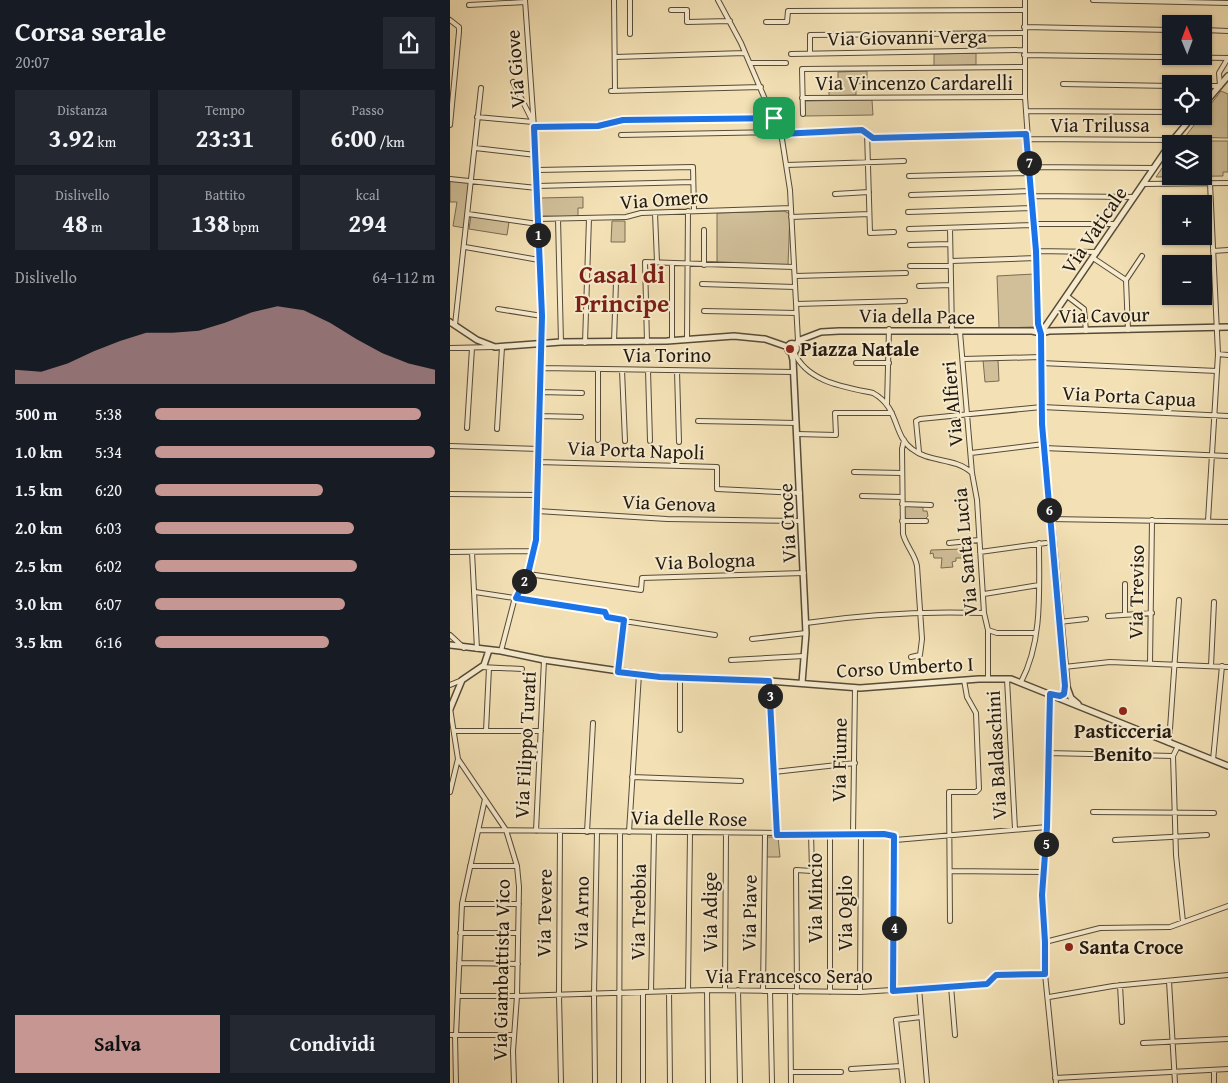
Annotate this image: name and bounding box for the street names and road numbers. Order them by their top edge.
street label: Via Giovanni Verga [827,21,988,52]
street label: Via Giove [497,29,532,109]
street label: Via Vincenzo Cardarelli [815,68,1013,97]
street label: Via Trilussa [1050,110,1150,139]
street label: Via Vaticale [1054,180,1134,279]
street label: Via Omero [619,181,709,216]
street label: Via Cavour [1058,299,1150,330]
street label: Via della Pace [859,300,975,331]
street label: Via Torino [623,340,711,369]
street label: Via Alfieri [933,360,970,448]
street label: Via Porta Capua [1061,378,1197,414]
street label: Via Porta Napoli [567,433,706,466]
street label: Via Croce [770,482,803,564]
street label: Via Genova [622,486,717,519]
street label: Via Santa Lucia [944,486,985,617]
street label: Via Bologna [654,544,756,577]
street label: Via Treviso [1120,544,1151,640]
street label: Corso Umberto I [836,648,974,685]
street label: Via Filippo Turati [506,670,543,819]
street label: Via Baldaschini [978,689,1013,820]
street label: Via Fiume [823,718,854,802]
street label: Via delle Rose [630,802,748,833]
street label: Via Mincio [800,853,829,943]
street label: Via Trebbia [622,863,653,961]
street label: Via Tevere [528,868,559,958]
street label: Via Adige [695,872,724,952]
street label: Via Piave [733,874,764,952]
street label: Via Oglio [830,875,859,951]
street label: Via Arno [565,876,596,950]
street label: Via Giambattista Vico [484,879,517,1061]
street label: Via Francesco Serao [705,961,873,990]

